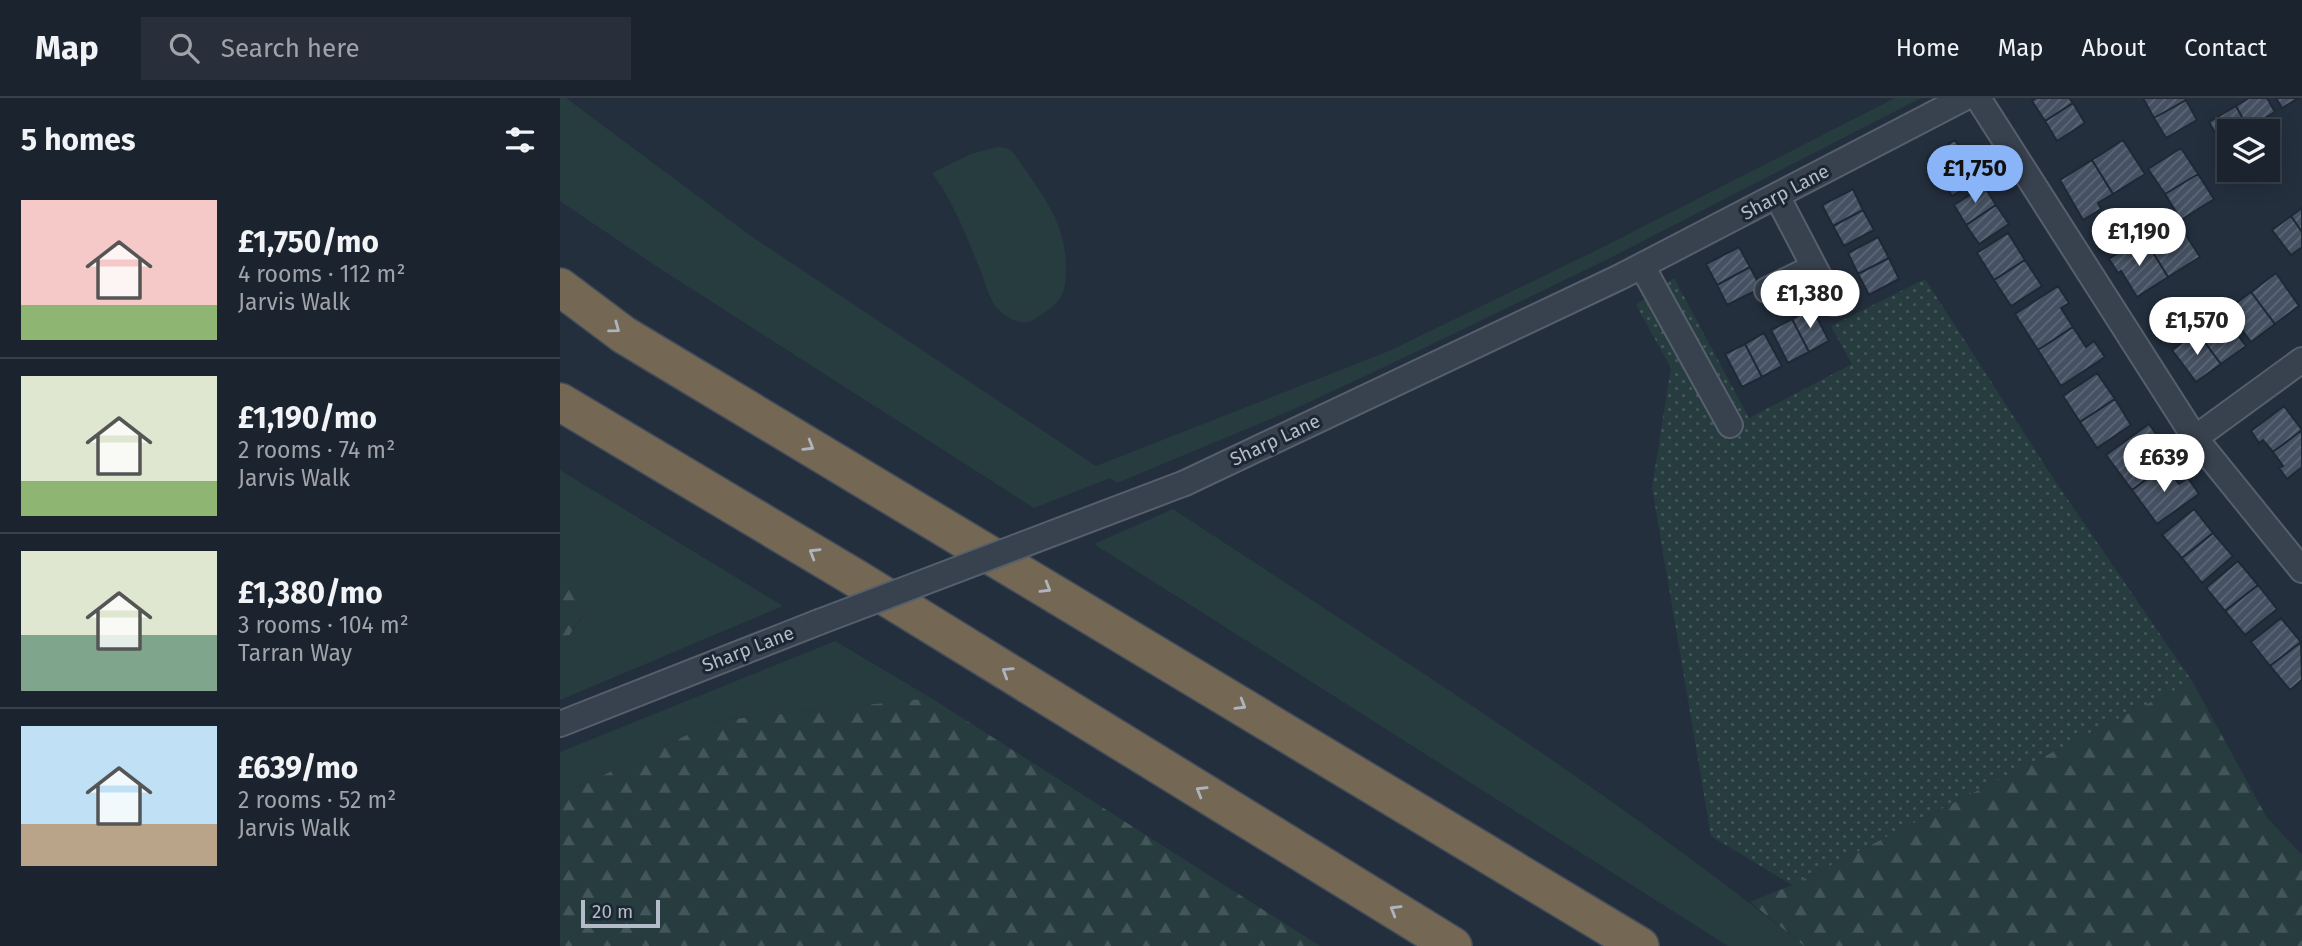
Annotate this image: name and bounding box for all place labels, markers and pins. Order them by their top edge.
pin: £1,750 [1918,146,2032,205]
pin: £1,190 [2082,208,2196,268]
pin: £1,380 [1753,271,1867,330]
pin: £1,570 [2140,298,2254,357]
pin: £639 [2123,434,2205,494]

